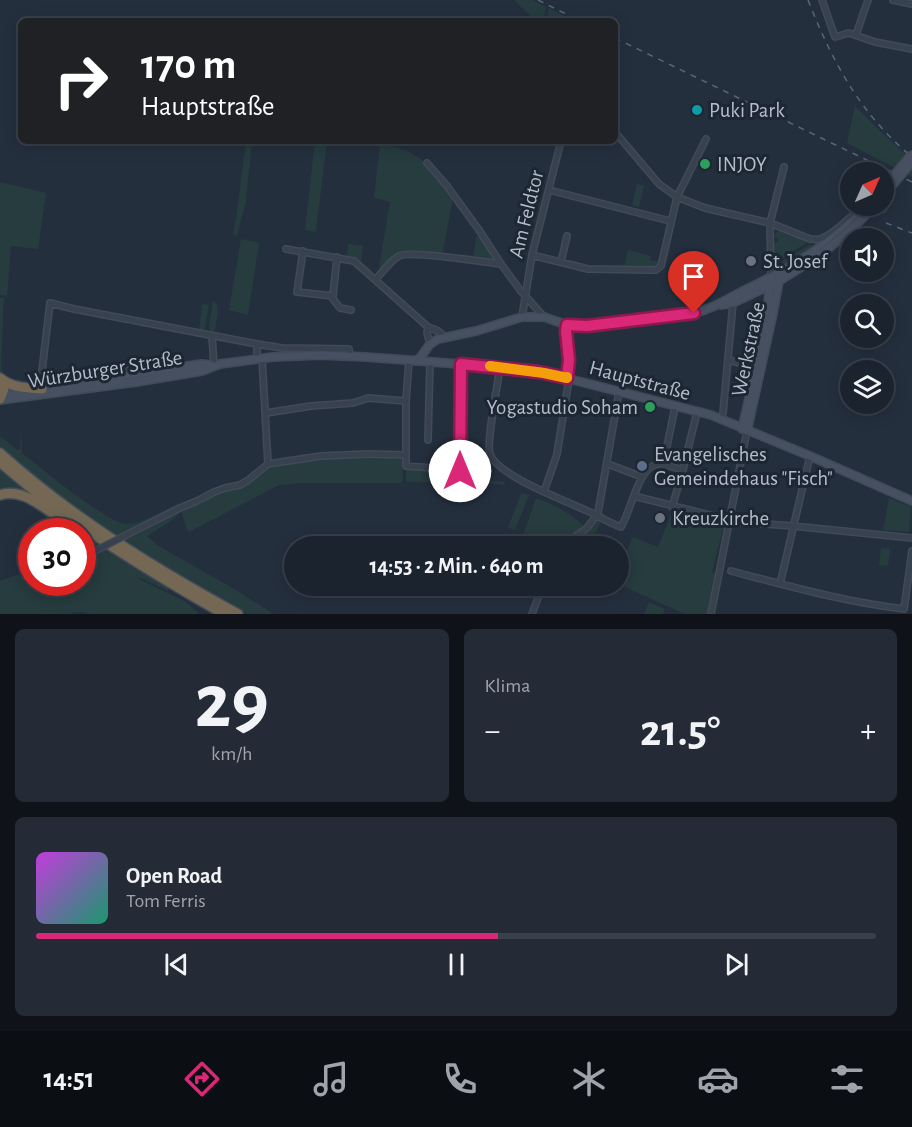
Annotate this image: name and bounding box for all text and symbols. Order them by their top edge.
icon: right [42,42,120,120]
text: 170 m [141,44,236,86]
text: Hauptstraße [141,93,274,120]
place label: Puki Park [709,100,785,121]
marker: Puki Park [690,103,704,117]
place label: INJOY [717,154,767,175]
marker: INJOY [698,157,712,171]
north arrow [840,162,894,216]
map controls [840,162,894,414]
street label: Am Feldtor [505,168,548,260]
button: sound [840,228,894,282]
pin [668,251,719,313]
place label: St. Josef [763,251,829,272]
marker: St. Josef [744,254,758,268]
icon: arrive [677,260,710,293]
button: search [840,294,894,348]
street label: Werkstraße [728,300,769,398]
street label: Würzburger Straße [26,347,184,392]
street label: Hauptstraße [587,357,693,404]
button: layers [840,360,894,414]
place label: Yogastudio Soham [486,397,638,418]
marker: Yogastudio Soham [643,400,657,414]
position arrow [428,439,492,503]
place label: Evangelisches Gemeindehaus "Fisch" [654,444,833,489]
marker: Evangelisches Gemeindehaus "Fisch" [635,459,649,473]
place label: Kreuzkirche [672,508,769,529]
marker: Kreuzkirche [653,511,667,525]
speed limit sign: 30 [18,518,96,596]
text: 14:53 · 2 Min. · 640 m [369,555,544,577]
text: 29 [195,664,269,742]
text: Klima [485,676,530,696]
text: 21.5° [640,709,720,754]
text: − [485,715,500,748]
text: + [860,715,876,748]
text: km/h [211,744,252,764]
text: Open Road [126,865,222,887]
text: Tom Ferris [126,891,206,911]
icon: previous [160,948,193,981]
icon: pause [440,948,473,981]
icon: next [720,948,753,981]
icon: directions [181,1058,223,1100]
icon: music [310,1058,352,1100]
icon: phone [439,1058,481,1100]
icon: climate [568,1058,610,1100]
icon: car [697,1058,739,1100]
icon: filters [826,1058,868,1100]
text: 14:51 [44,1065,94,1092]

